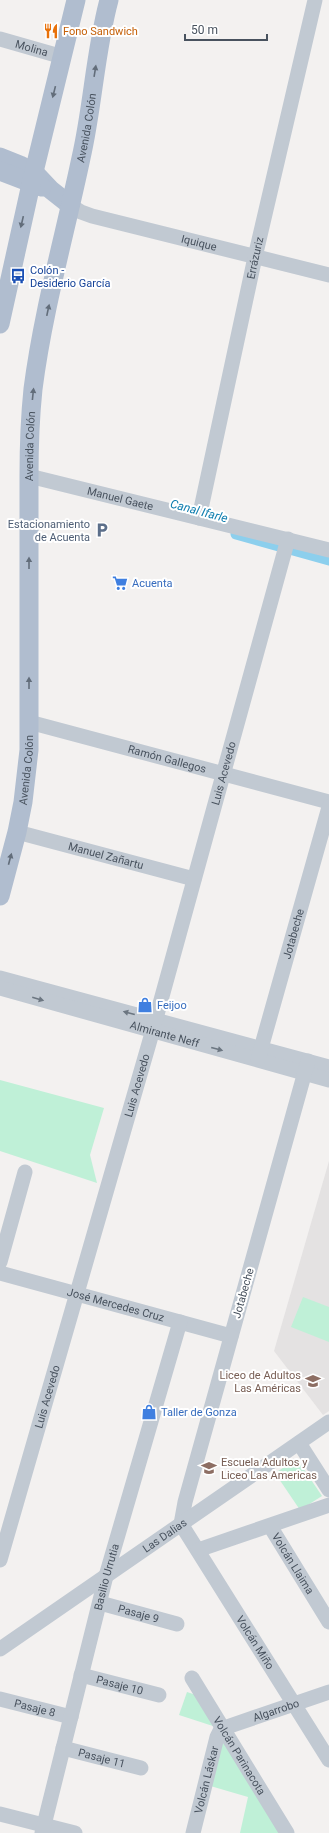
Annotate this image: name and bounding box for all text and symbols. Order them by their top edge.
scale bar [185,16,267,42]
restaurant icon: Fono Sandwich [42,22,60,40]
text: 50 m [191,23,218,37]
place label: Fono Sandwich [63,25,138,38]
street label: Molina [14,38,49,59]
one-way arrow [92,65,98,77]
one-way arrow [51,87,57,99]
street label: Avenida Colón [74,92,99,164]
one-way arrow [19,216,25,228]
street label: Iquique [180,232,218,254]
street label: Errázuriz [244,235,267,280]
place label: Colón - Desiderio García [30,264,110,290]
bus stop icon: Colón - Desiderio García [9,267,27,285]
one-way arrow [45,304,51,316]
one-way arrow [29,388,36,400]
street label: Avenida Colón [23,411,38,481]
street label: Manuel Gaete [86,485,155,513]
water label: Canal Ifarle [169,497,229,525]
place label: Estacionamiento de Acuenta [8,518,90,544]
parking icon: Estacionamiento de Acuenta [93,521,111,539]
one-way arrow [26,556,32,569]
supermarket icon: Acuenta [111,574,129,592]
place label: Acuenta [132,577,173,590]
one-way arrow [26,676,32,689]
street label: Avenida Colón [17,735,36,806]
street label: Luis Acevedo [209,740,239,806]
street label: Ramón Gallegos [127,743,208,776]
street label: Manuel Zañartu [67,840,145,872]
one-way arrow [8,853,14,865]
street label: Jotabeche [280,907,307,961]
one-way arrow [32,996,44,1002]
shop icon: Feijoo [136,996,154,1014]
place label: Feijoo [157,999,187,1012]
one-way arrow [123,1010,135,1016]
street label: Almirante Neff [128,1019,201,1050]
one-way arrow [211,1046,223,1052]
street label: Luis Acevedo [122,1052,153,1119]
street label: Jotabeche [230,1266,257,1320]
street label: José Mercedes Cruz [66,1286,166,1325]
street label: Luis Acevedo [32,1364,63,1430]
place label: Liceo de Adultos Las Américas [219,1369,301,1395]
school or university icon: Liceo de Adultos Las Américas [304,1372,322,1390]
shop icon: Taller de Gonza [140,1403,158,1421]
place label: Taller de Gonza [161,1406,237,1419]
place label: Escuela Adultos y Liceo Las Americas [221,1456,317,1482]
school or university icon: Escuela Adultos y Liceo Las Americas [200,1459,218,1477]
street label: Las Dalias [140,1516,190,1556]
street label: Volcán Llaima [269,1531,316,1597]
street label: Basilio Urrutia [92,1542,122,1612]
street label: Pasaje 9 [117,1602,160,1626]
street label: Volcán Miño [233,1613,277,1672]
street label: Pasaje 10 [95,1673,145,1698]
street label: Pasaje 8 [13,1697,57,1720]
street label: Algarrobo [251,1697,301,1725]
street label: Volcán Parinacota [210,1714,268,1797]
street label: Volcán Láskar [192,1744,222,1815]
street label: Pasaje 11 [77,1746,127,1771]

